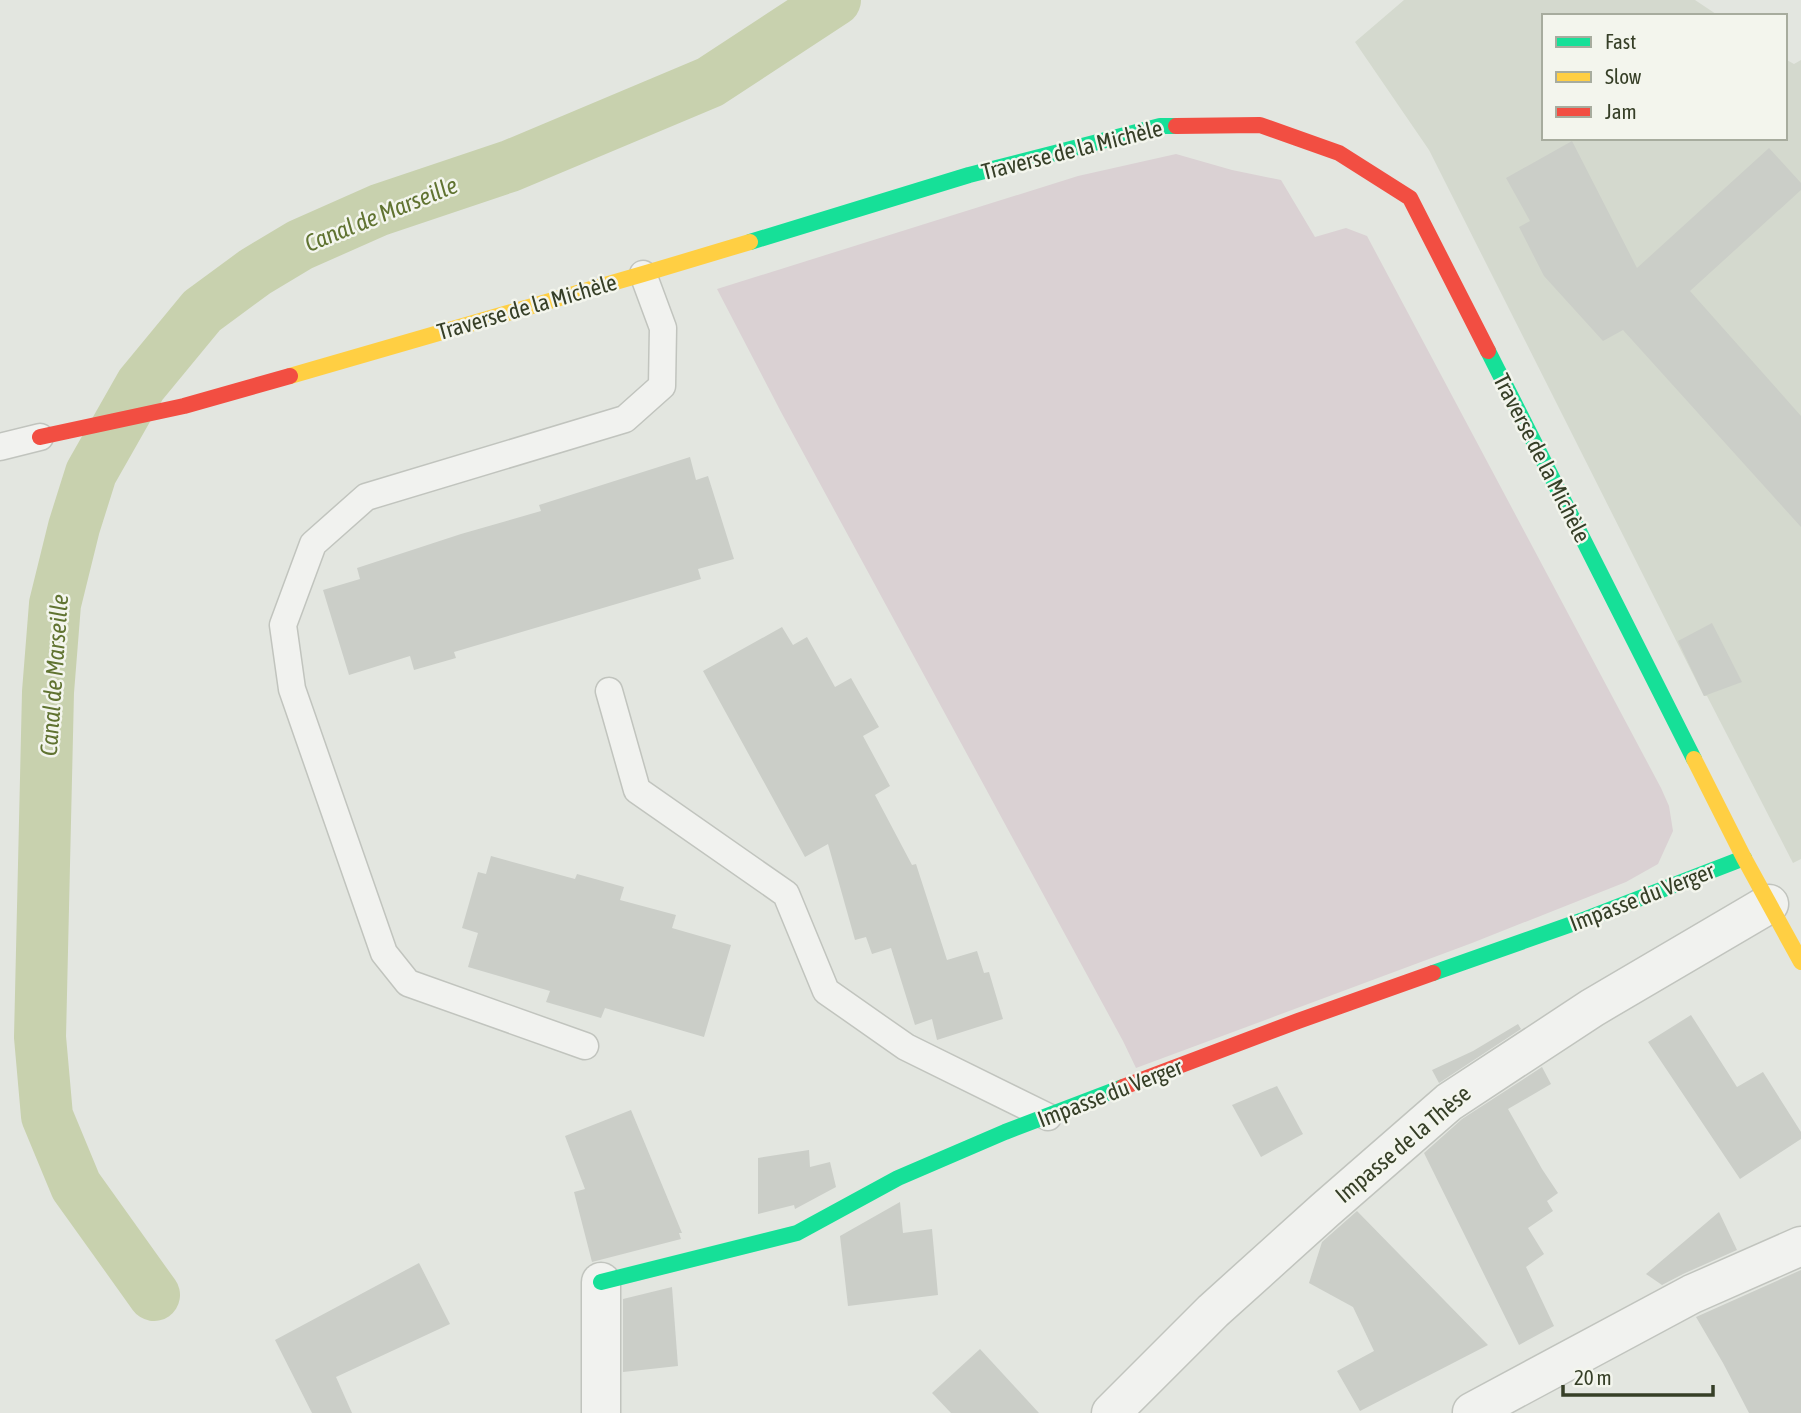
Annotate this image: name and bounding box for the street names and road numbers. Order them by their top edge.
street label: Traverse de la Michèle [979,115,1165,185]
street label: Traverse de la Michèle [434,269,620,345]
street label: Traverse de la Michèle [1488,369,1596,547]
street label: Impasse du Verger [1566,857,1719,937]
street label: Impasse du Verger [1034,1053,1187,1133]
street label: Impasse de la Thèse [1330,1080,1476,1208]

